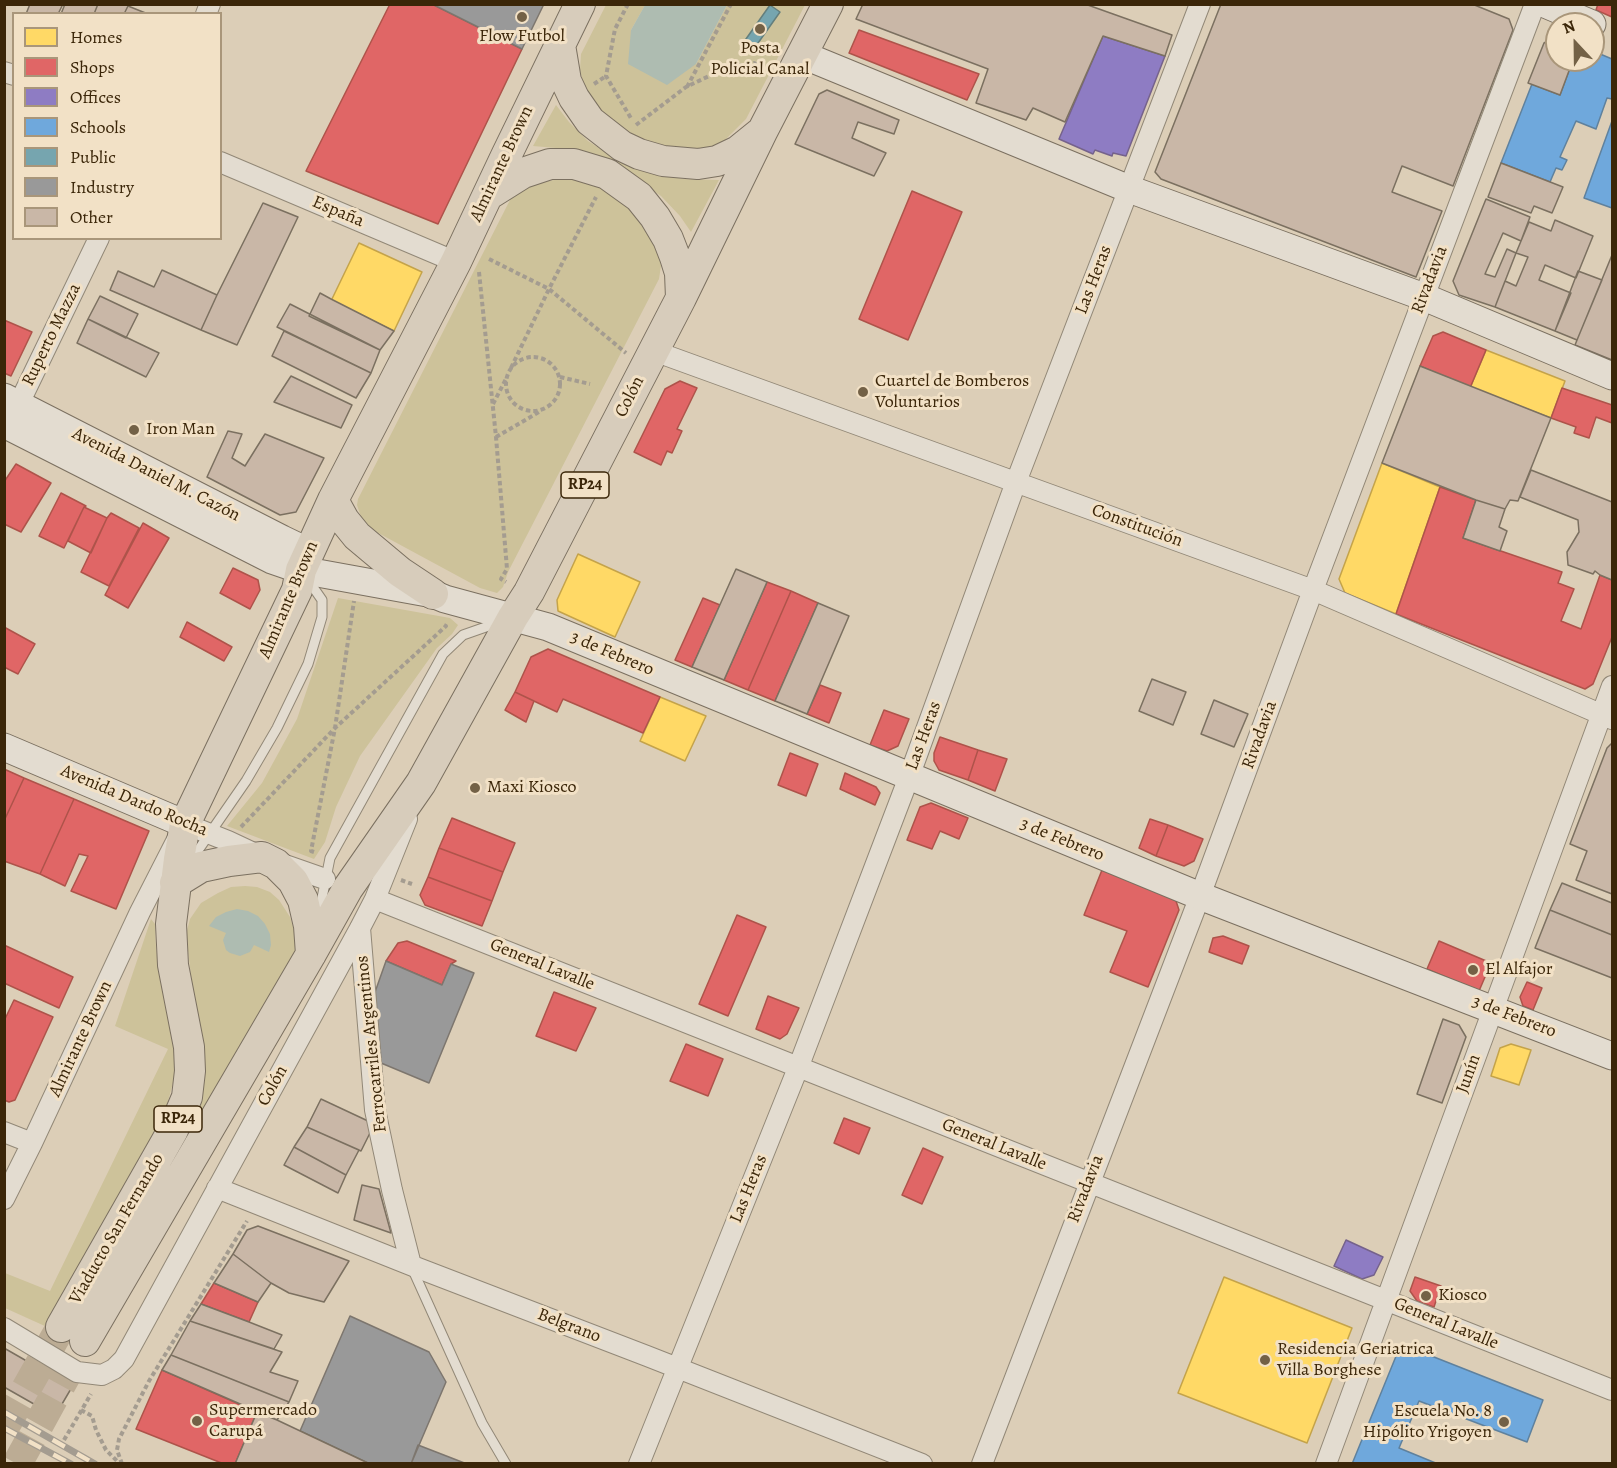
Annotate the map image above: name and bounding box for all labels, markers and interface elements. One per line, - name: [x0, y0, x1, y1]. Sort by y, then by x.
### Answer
- marker: Flow Futbol: [515, 10, 529, 24]
- legend: [12, 12, 222, 240]
- north arrow: [1545, 12, 1605, 72]
- text: N: [1559, 15, 1579, 40]
- marker: Posta Policial Canal: [753, 22, 767, 36]
- text: Homes: [70, 25, 122, 49]
- place label: Flow Futbol: [479, 26, 565, 48]
- place label: Posta Policial Canal: [711, 38, 809, 80]
- text: Shops: [70, 55, 115, 79]
- text: Offices: [70, 85, 121, 109]
- street label: Almirante Brown: [466, 103, 538, 225]
- text: Schools: [70, 115, 126, 139]
- text: Public: [70, 145, 116, 169]
- text: Industry: [70, 175, 134, 199]
- street label: España: [309, 191, 367, 233]
- text: Other: [70, 205, 113, 229]
- street label: Las Heras: [1071, 243, 1117, 317]
- street label: Rivadavia: [1407, 243, 1453, 317]
- street label: Ruperto Mazza: [18, 280, 86, 390]
- place label: Cuartel de Bomberos Voluntarios: [875, 371, 1029, 413]
- street label: Colón: [611, 373, 649, 421]
- marker: Cuartel de Bomberos Voluntarios: [856, 385, 870, 399]
- place label: Iron Man: [146, 419, 215, 441]
- street label: Avenida Daniel M. Cazón: [68, 423, 244, 527]
- marker: Iron Man: [127, 423, 141, 437]
- road number: RP24: [561, 472, 609, 498]
- street label: Constitución: [1089, 500, 1185, 552]
- street label: Almirante Brown: [255, 538, 323, 662]
- street label: 3 de Febrero: [567, 627, 657, 681]
- street label: Rivadavia: [1238, 698, 1282, 772]
- street label: Las Heras: [902, 699, 946, 773]
- street label: Avenida Dardo Rocha: [57, 760, 211, 842]
- place label: Maxi Kiosco: [487, 777, 577, 799]
- marker: Maxi Kiosco: [468, 781, 482, 795]
- street label: 3 de Febrero: [1017, 813, 1107, 867]
- street label: General Lavalle: [487, 934, 597, 996]
- street label: Ferrocarriles Argentinos: [352, 954, 392, 1134]
- place label: El Alfajor: [1485, 959, 1553, 981]
- marker: El Alfajor: [1466, 963, 1480, 977]
- street label: Almirante Brown: [45, 978, 117, 1100]
- street label: 3 de Febrero: [1469, 991, 1559, 1043]
- street label: Junín: [1452, 1052, 1486, 1096]
- street label: Colón: [253, 1062, 293, 1110]
- road number: RP24: [154, 1106, 202, 1132]
- street label: General Lavalle: [939, 1114, 1049, 1176]
- street label: Viaducto San Fernando: [65, 1150, 169, 1308]
- street label: Las Heras: [726, 1152, 772, 1226]
- street label: Rivadavia: [1063, 1152, 1109, 1226]
- place label: Kiosco: [1438, 1285, 1487, 1307]
- marker: Kiosco: [1419, 1289, 1433, 1303]
- street label: General Lavalle: [1391, 1293, 1501, 1355]
- street label: Belgrano: [534, 1304, 604, 1348]
- place label: Residencia Geriatrica Villa Borghese: [1277, 1339, 1434, 1382]
- marker: Residencia Geriatrica Villa Borghese: [1258, 1353, 1272, 1367]
- place label: Supermercado Carupá: [209, 1400, 317, 1442]
- place label: Escuela No. 8 Hipólito Yrigoyen: [1363, 1401, 1492, 1444]
- marker: Supermercado Carupá: [190, 1414, 204, 1428]
- marker: Escuela No. 8 Hipólito Yrigoyen: [1497, 1415, 1511, 1429]

